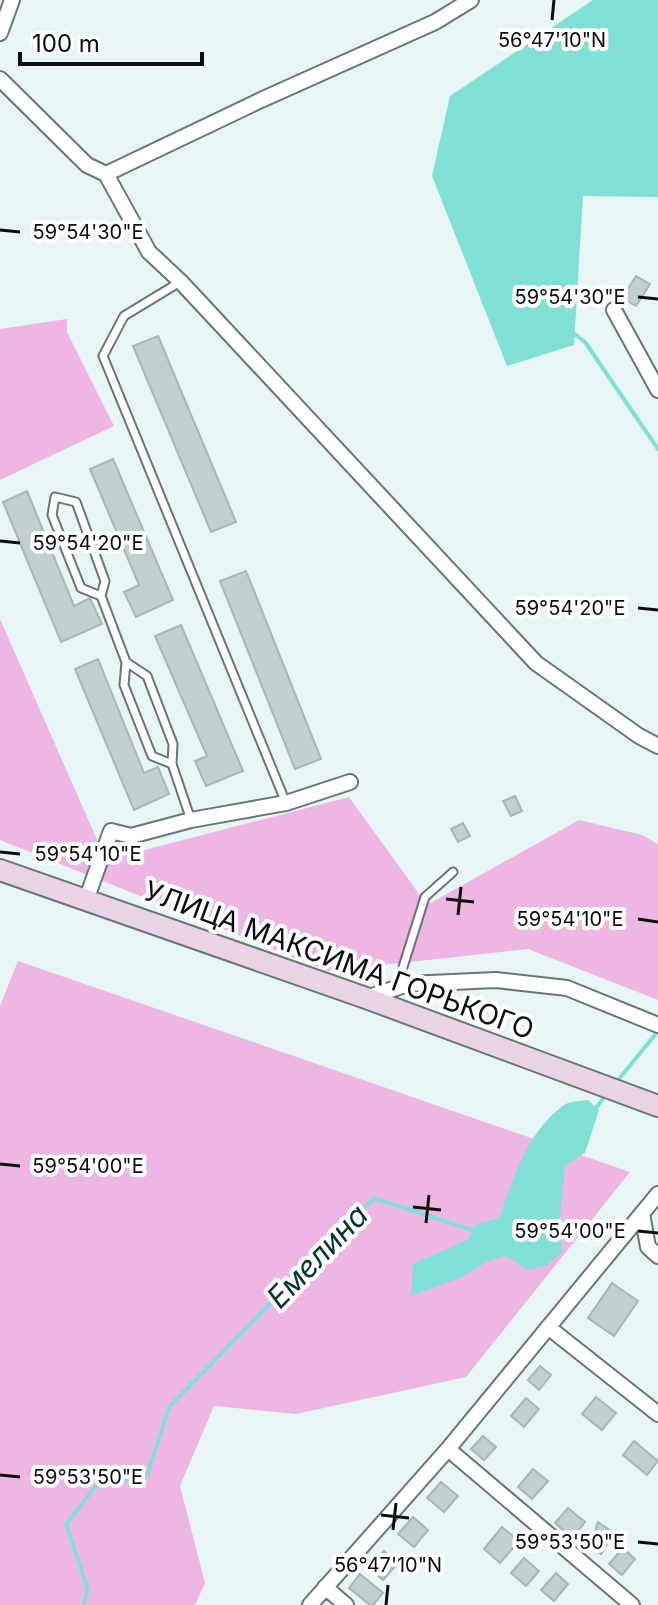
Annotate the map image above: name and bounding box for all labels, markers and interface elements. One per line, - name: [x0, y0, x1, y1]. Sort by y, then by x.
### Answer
- scale bar: [20, 16, 202, 66]
- text: 56°47'10"N: [498, 28, 606, 52]
- text: 100 m: [32, 29, 100, 58]
- text: 59°54'30"E: [32, 220, 144, 244]
- text: 59°54'30"E: [514, 285, 626, 309]
- text: 59°54'20"E: [33, 531, 143, 555]
- text: 59°54'20"E: [515, 596, 625, 620]
- text: 59°54'10"E: [35, 842, 141, 866]
- street label: УЛИЦА МАКСИМА ГОРЬКОГО: [139, 873, 539, 1047]
- text: 59°54'10"E: [517, 907, 623, 931]
- text: 59°54'00"E: [32, 1154, 144, 1178]
- water label: Емелина: [259, 1197, 375, 1315]
- text: 59°54'00"E: [514, 1219, 626, 1243]
- text: 59°53'50"E: [33, 1465, 143, 1489]
- text: 59°53'50"E: [515, 1530, 625, 1554]
- text: 56°47'10"N: [334, 1553, 442, 1577]

